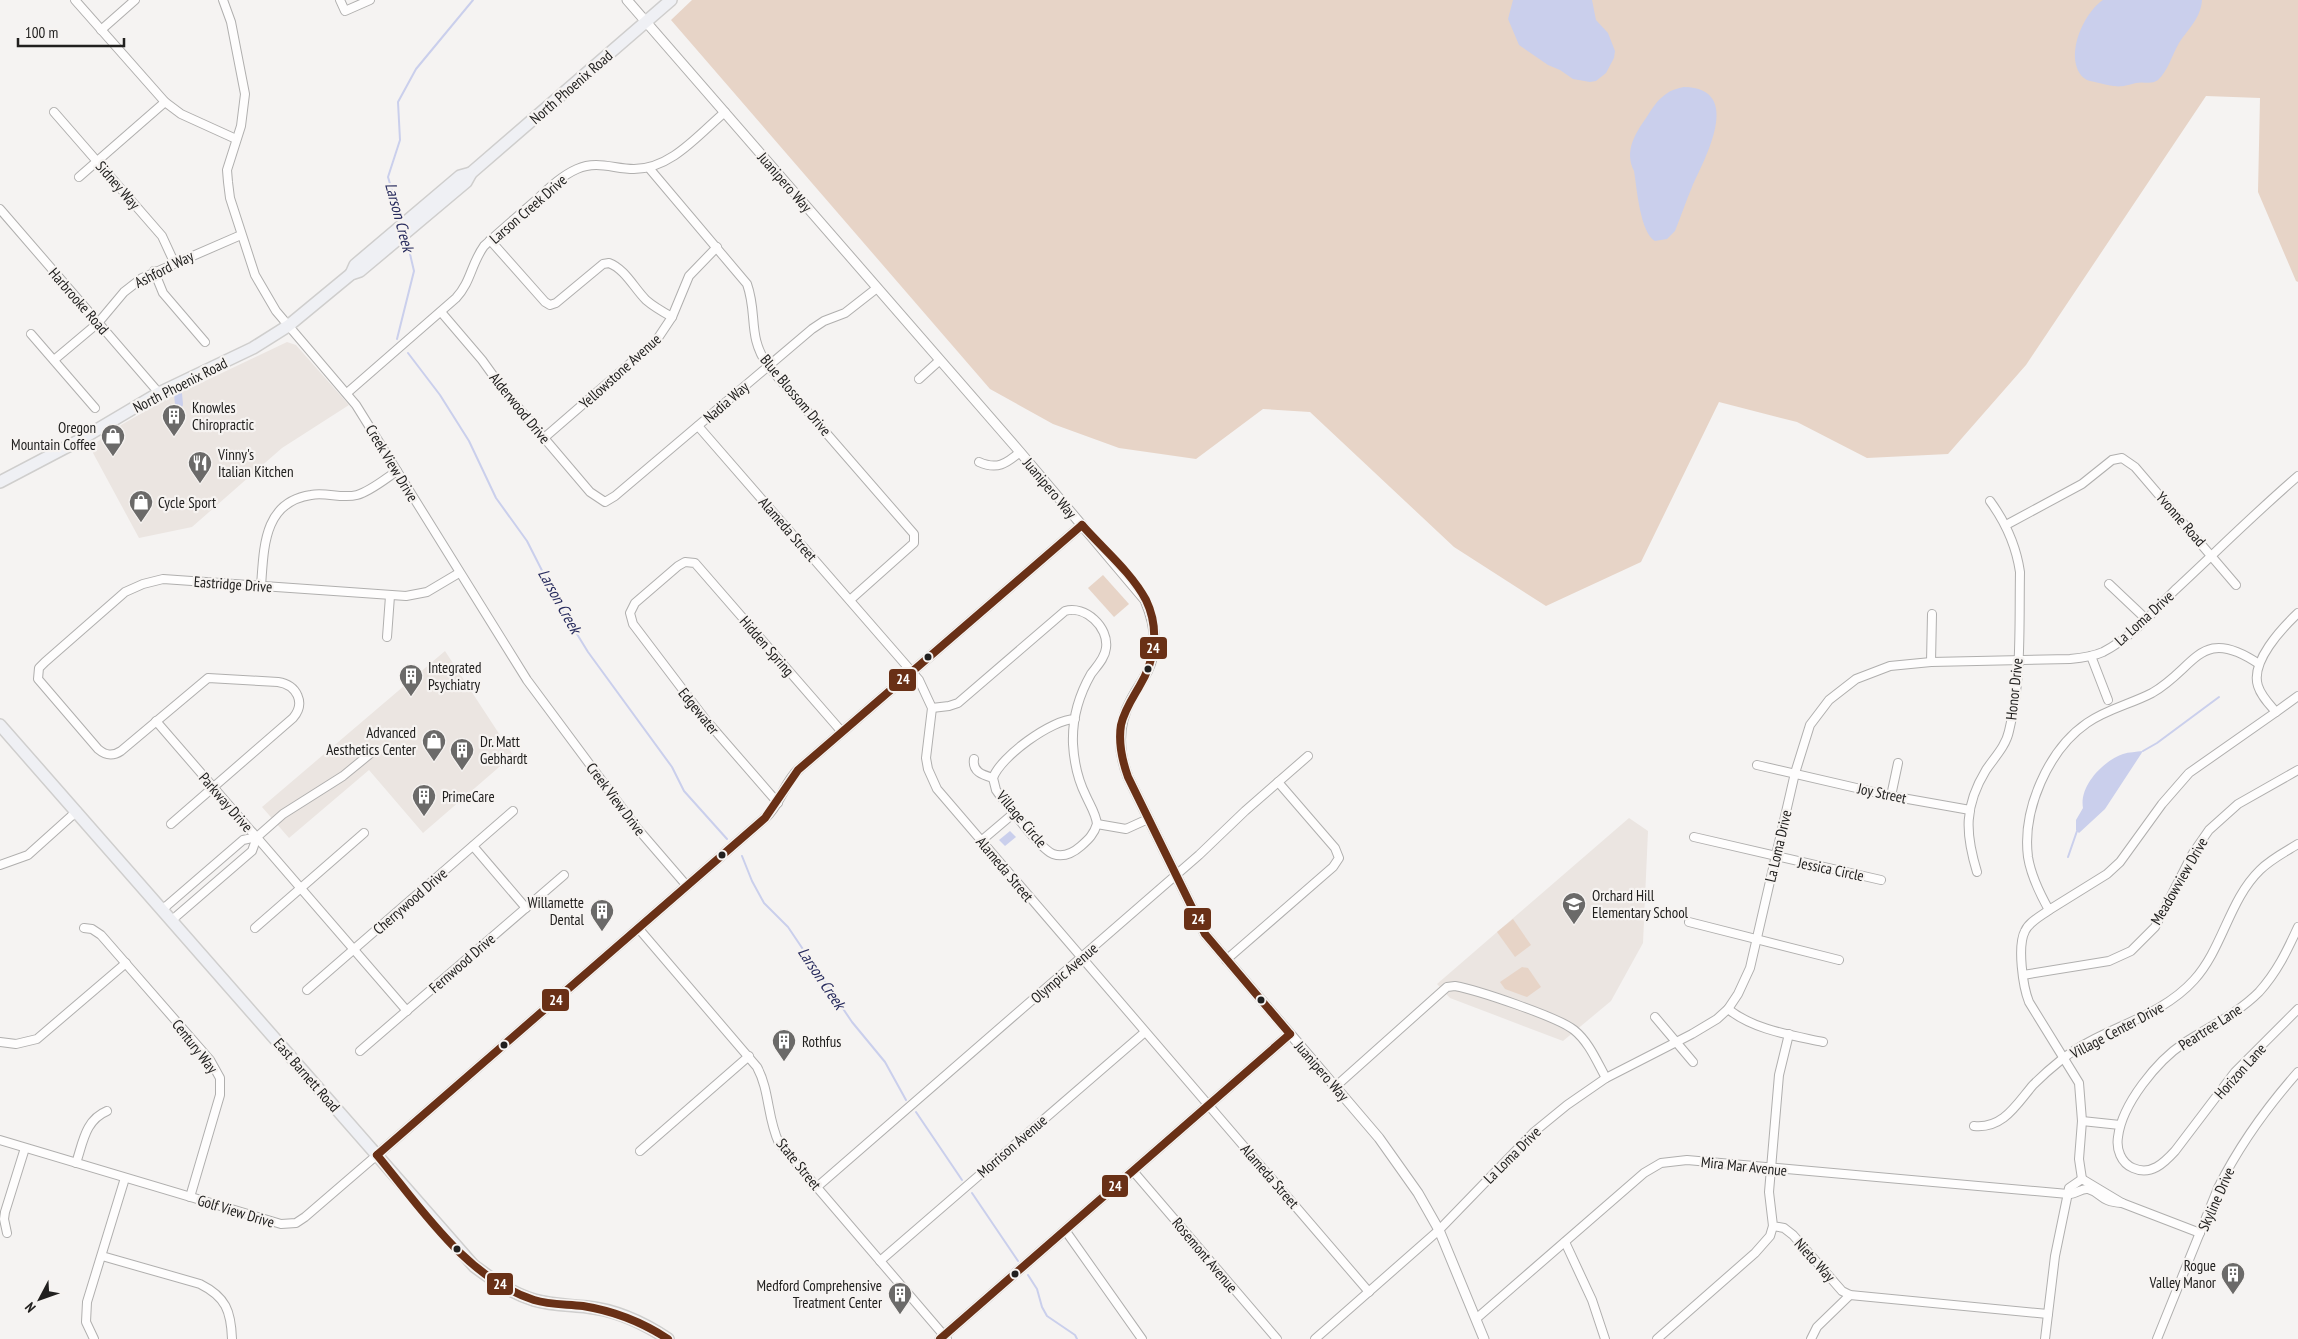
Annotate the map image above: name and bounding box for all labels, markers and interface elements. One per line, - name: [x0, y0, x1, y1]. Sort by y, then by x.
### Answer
- scale bar: [18, 15, 124, 47]
- text: 100 m: [25, 23, 58, 42]
- street label: North Phoenix Road: [526, 46, 616, 128]
- street label: Juanipero Way: [753, 147, 816, 216]
- street label: Sidney Way: [92, 157, 144, 213]
- street label: Larson Creek Drive: [485, 170, 571, 248]
- water label: Larson Creek: [381, 180, 419, 255]
- street label: Ashford Way: [131, 246, 197, 292]
- street label: Harbrooke Road: [45, 264, 113, 338]
- street label: Yellowstone Avenue: [575, 329, 665, 413]
- street label: Blue Blossom Drive: [756, 350, 836, 440]
- street label: North Phoenix Road: [130, 353, 230, 417]
- street label: Alderwood Drive: [486, 369, 554, 447]
- street label: Nadia Way: [699, 377, 753, 427]
- place label: Knowles Chiropractic: [192, 398, 255, 434]
- building icon: Knowles Chiropractic: [161, 403, 187, 437]
- place label: Oregon Mountain Coffee: [11, 418, 96, 454]
- street label: Creek View Drive: [362, 421, 422, 505]
- shop icon: Oregon Mountain Coffee: [100, 423, 126, 457]
- place label: Vinny's Italian Kitchen: [217, 445, 294, 481]
- restaurant icon: Vinny's Italian Kitchen: [187, 450, 213, 484]
- street label: Juanipero Way: [1018, 453, 1081, 523]
- street label: Yvonne Road: [2152, 488, 2210, 550]
- shop icon: Cycle Sport: [128, 489, 154, 523]
- place label: Cycle Sport: [158, 493, 216, 512]
- street label: Alameda Street: [755, 493, 821, 565]
- water label: Larson Creek: [534, 565, 587, 638]
- street label: Eastridge Drive: [193, 572, 273, 596]
- street label: La Loma Drive: [2110, 586, 2178, 650]
- street label: Hidden Spring: [736, 612, 798, 680]
- line badge: 24: [1139, 636, 1168, 660]
- text: 24: [1146, 639, 1160, 657]
- unlabelled marker: [923, 652, 933, 662]
- street label: Honor Drive: [2001, 657, 2027, 721]
- place label: Integrated Psychiatry: [428, 658, 481, 694]
- building icon: Integrated Psychiatry: [398, 663, 424, 697]
- unlabelled marker: [1143, 664, 1153, 674]
- line badge: 24: [888, 668, 917, 692]
- text: 24: [896, 670, 910, 688]
- street label: Edgewater: [674, 684, 724, 739]
- place label: Advanced Aesthetics Center: [326, 723, 417, 759]
- shop icon: Advanced Aesthetics Center: [421, 728, 447, 762]
- place label: Dr. Matt Gebhardt: [480, 732, 527, 768]
- building icon: Dr. Matt Gebhardt: [449, 737, 475, 771]
- street label: Creek View Drive: [582, 759, 650, 839]
- street label: Parkway Drive: [195, 768, 257, 836]
- street label: Joy Street: [1855, 778, 1908, 807]
- building icon: PrimeCare: [411, 783, 437, 817]
- street label: Village Circle: [992, 786, 1051, 851]
- place label: PrimeCare: [442, 787, 495, 806]
- street label: La Loma Drive: [1760, 808, 1796, 884]
- street label: Alameda Street: [972, 833, 1038, 905]
- street label: Meadowview Drive: [2146, 834, 2212, 928]
- unlabelled marker: [717, 850, 727, 860]
- street label: Jessica Circle: [1795, 853, 1866, 885]
- street label: Cherrywood Drive: [369, 864, 451, 938]
- place label: Orchard Hill Elementary School: [1592, 886, 1689, 922]
- school or university icon: Orchard Hill Elementary School: [1561, 891, 1587, 925]
- place label: Willamette Dental: [527, 893, 584, 929]
- building icon: Willamette Dental: [589, 898, 615, 932]
- line badge: 24: [1183, 907, 1212, 931]
- text: 24: [1191, 910, 1205, 928]
- street label: Fernwood Drive: [425, 929, 499, 997]
- street label: Olympic Avenue: [1027, 939, 1101, 1007]
- water label: Larson Creek: [794, 943, 851, 1014]
- line badge: 24: [541, 988, 570, 1012]
- text: 24: [549, 991, 563, 1009]
- unlabelled marker: [1256, 995, 1266, 1005]
- street label: Village Center Drive: [2066, 997, 2167, 1063]
- street label: Peartree Lane: [2175, 1000, 2245, 1054]
- street label: Century Way: [168, 1015, 222, 1077]
- building icon: Rothfus: [771, 1028, 797, 1062]
- place label: Rothfus: [802, 1032, 841, 1051]
- street label: East Barnett Road: [270, 1034, 344, 1116]
- street label: Juanipero Way: [1290, 1036, 1353, 1105]
- street label: Horizon Lane: [2210, 1039, 2270, 1103]
- unlabelled marker: [499, 1040, 509, 1050]
- street label: Morrison Avenue: [973, 1111, 1051, 1181]
- street label: La Loma Drive: [1479, 1122, 1545, 1188]
- street label: State Street: [772, 1134, 826, 1194]
- street label: Alameda Street: [1237, 1140, 1303, 1212]
- street label: Mira Mar Avenue: [1700, 1152, 1788, 1180]
- street label: Skyline Drive: [2194, 1164, 2238, 1234]
- line badge: 24: [1101, 1174, 1129, 1198]
- text: 24: [1108, 1177, 1122, 1195]
- street label: Golf View Drive: [195, 1190, 277, 1232]
- street label: Rosemont Avenue: [1168, 1214, 1242, 1296]
- street label: Nieto Way: [1790, 1234, 1840, 1286]
- unlabelled marker: [452, 1244, 462, 1254]
- place label: Rogue Valley Manor: [2149, 1256, 2217, 1292]
- building icon: Rogue Valley Manor: [2220, 1261, 2246, 1295]
- unlabelled marker: [1010, 1269, 1020, 1279]
- line badge: 24: [486, 1272, 514, 1296]
- north arrow: [15, 1274, 65, 1324]
- text: 24: [493, 1275, 507, 1293]
- place label: Medford Comprehensive Treatment Center: [757, 1276, 883, 1312]
- building icon: Medford Comprehensive Treatment Center: [887, 1281, 913, 1315]
- text: N: [21, 1299, 39, 1316]

